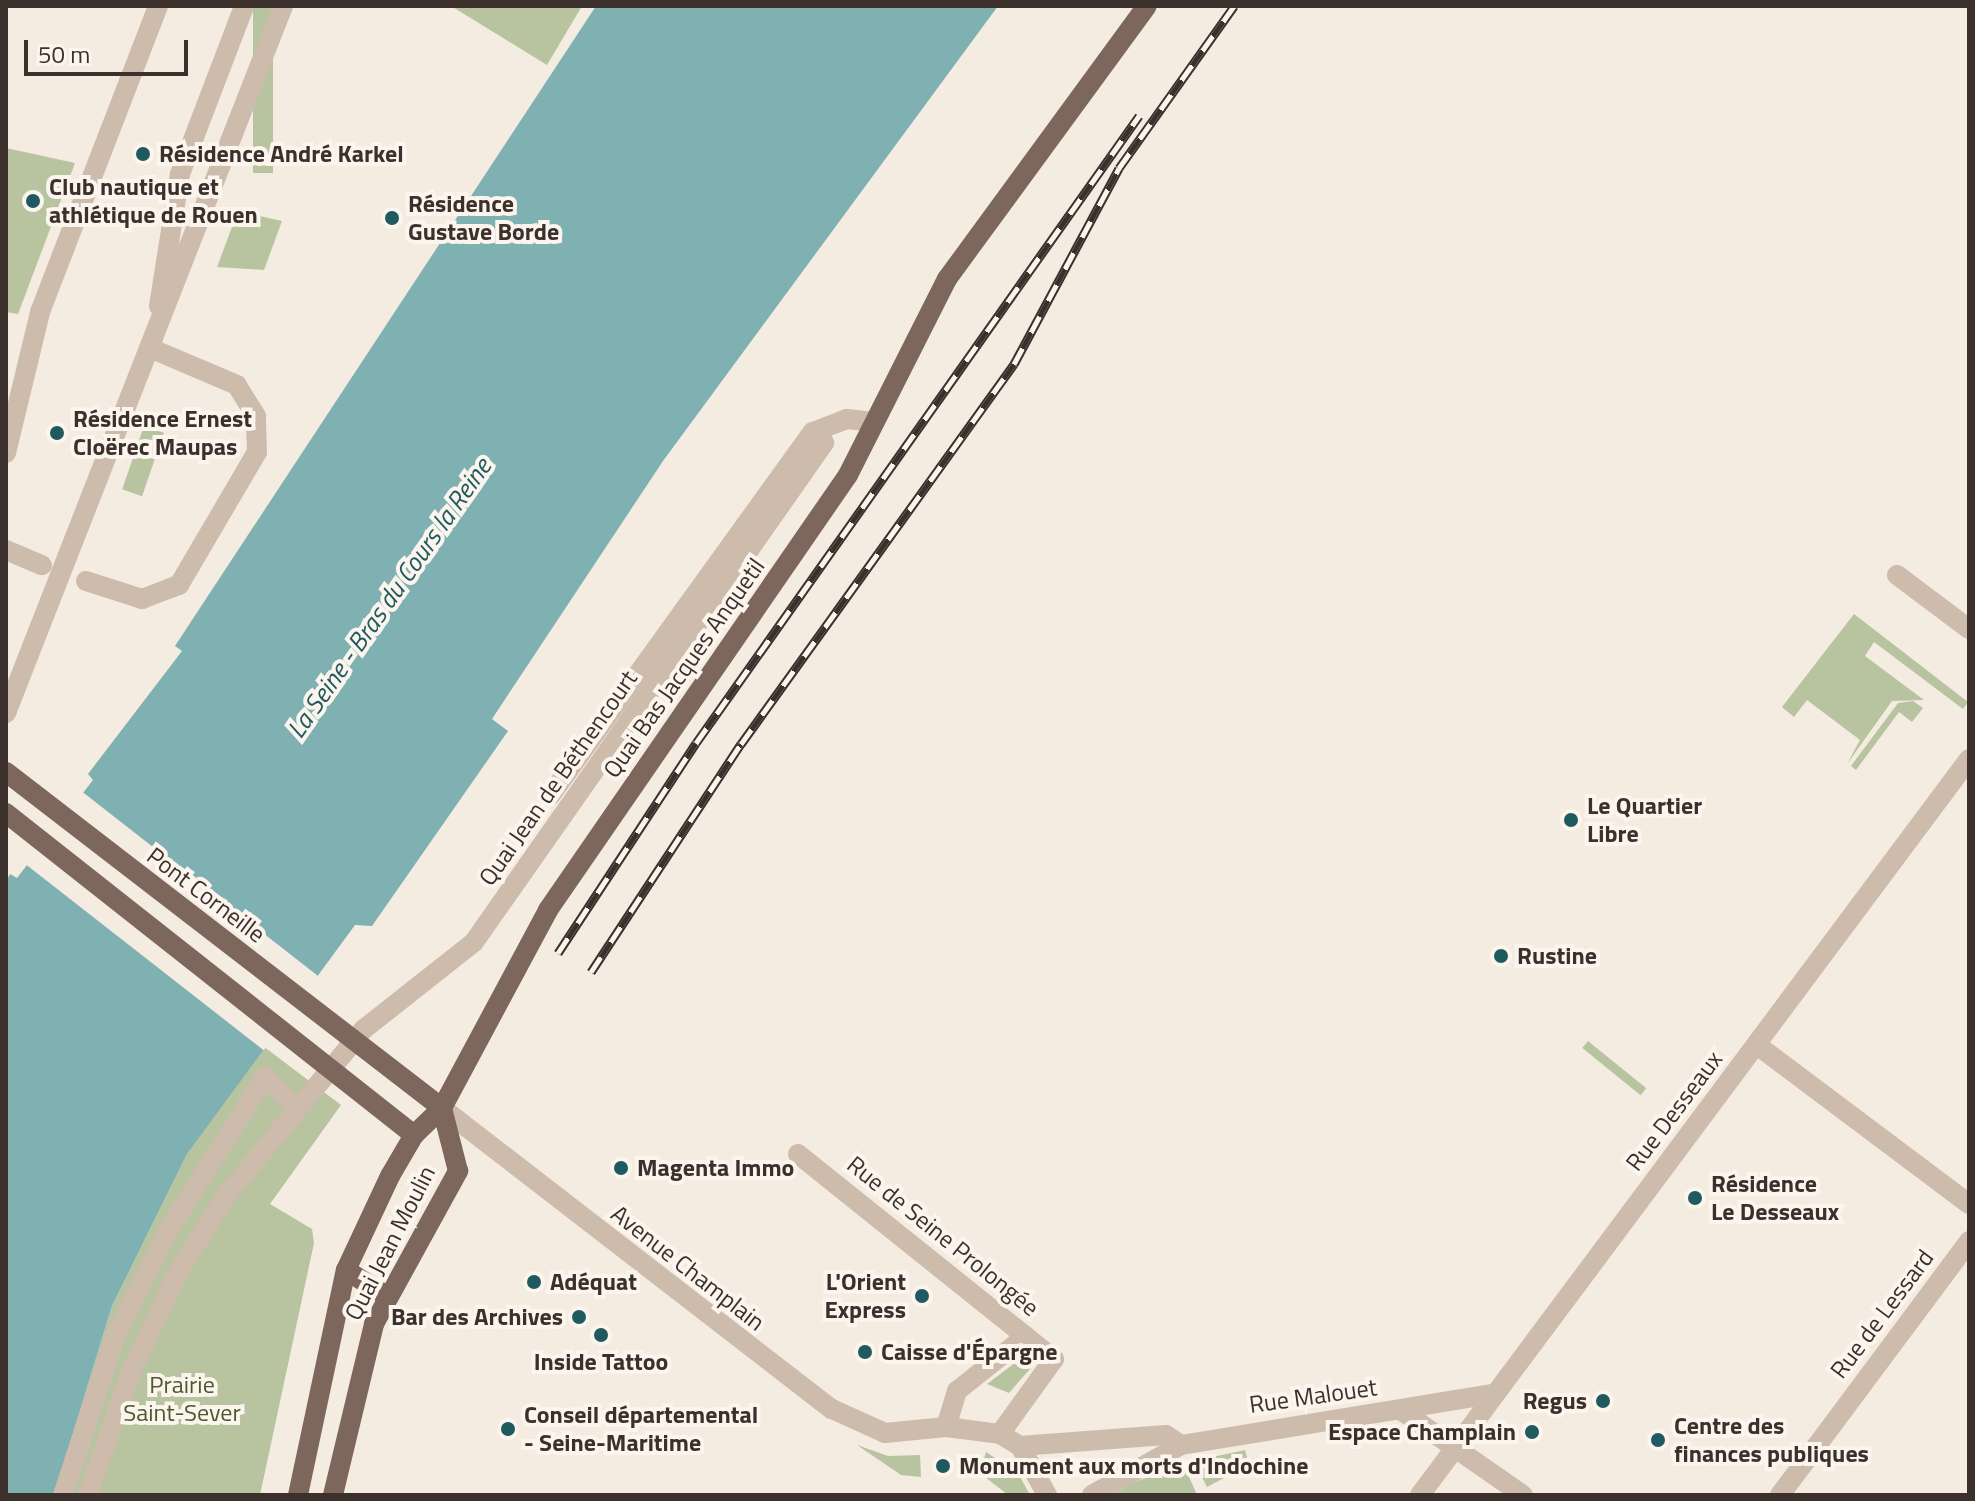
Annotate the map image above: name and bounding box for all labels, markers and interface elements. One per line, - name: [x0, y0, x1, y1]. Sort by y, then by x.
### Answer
- scale bar: [28, 24, 192, 74]
- text: 50 m: [38, 36, 90, 72]
- place label: Résidence André Karkel: [159, 140, 404, 168]
- marker: Résidence André Karkel: [134, 145, 152, 163]
- place label: Club nautique et athlétique de Rouen: [49, 173, 258, 229]
- place label: Résidence Gustave Borde: [408, 190, 559, 246]
- marker: Club nautique et athlétique de Rouen: [24, 192, 42, 210]
- marker: Résidence Gustave Borde: [383, 209, 401, 227]
- place label: Résidence Ernest Cloërec Maupas: [73, 405, 252, 461]
- marker: Résidence Ernest Cloërec Maupas: [48, 424, 66, 442]
- water label: La Seine - Bras du Cours la Reine: [280, 452, 498, 744]
- street label: Quai Bas Jacques Anquetil: [597, 553, 771, 783]
- street label: Quai Jean de Béthencourt: [473, 665, 643, 891]
- place label: Le Quartier Libre: [1587, 792, 1702, 848]
- marker: Le Quartier Libre: [1562, 811, 1580, 829]
- street label: Pont Corneille: [141, 841, 271, 949]
- place label: Rustine: [1517, 942, 1597, 970]
- marker: Rustine: [1492, 947, 1510, 965]
- street label: Rue Desseaux: [1620, 1045, 1728, 1177]
- street label: Rue de Seine Prolongée: [841, 1150, 1045, 1322]
- place label: Magenta Immo: [637, 1154, 794, 1182]
- marker: Magenta Immo: [612, 1159, 630, 1177]
- street label: Quai Jean Moulin: [339, 1161, 441, 1325]
- place label: Résidence Le Desseaux: [1711, 1170, 1839, 1226]
- marker: Résidence Le Desseaux: [1686, 1189, 1704, 1207]
- street label: Avenue Champlain: [606, 1199, 770, 1337]
- street label: Rue de Lessard: [1824, 1244, 1940, 1384]
- place label: Adéquat: [550, 1268, 637, 1296]
- place label: L'Orient Express: [824, 1268, 906, 1324]
- marker: Adéquat: [525, 1273, 543, 1291]
- marker: L'Orient Express: [913, 1287, 931, 1305]
- place label: Bar des Archives: [391, 1303, 563, 1331]
- marker: Bar des Archives: [570, 1308, 588, 1326]
- marker: Inside Tattoo: [592, 1326, 610, 1344]
- place label: Caisse d'Épargne: [881, 1338, 1057, 1366]
- marker: Caisse d'Épargne: [856, 1343, 874, 1361]
- place label: Inside Tattoo: [534, 1348, 668, 1376]
- park label: Prairie Saint-Sever: [123, 1371, 241, 1427]
- street label: Rue Malouet: [1247, 1373, 1379, 1419]
- place label: Regus: [1523, 1387, 1587, 1415]
- marker: Regus: [1594, 1392, 1612, 1410]
- place label: Conseil départemental - Seine-Maritime: [524, 1401, 758, 1457]
- place label: Centre des finances publiques: [1674, 1412, 1869, 1468]
- place label: Espace Champlain: [1328, 1418, 1516, 1446]
- marker: Conseil départemental - Seine-Maritime: [499, 1420, 517, 1438]
- marker: Espace Champlain: [1523, 1423, 1541, 1441]
- marker: Centre des finances publiques: [1649, 1431, 1667, 1449]
- place label: Monument aux morts d'Indochine: [959, 1452, 1308, 1480]
- marker: Monument aux morts d'Indochine: [934, 1457, 952, 1475]

